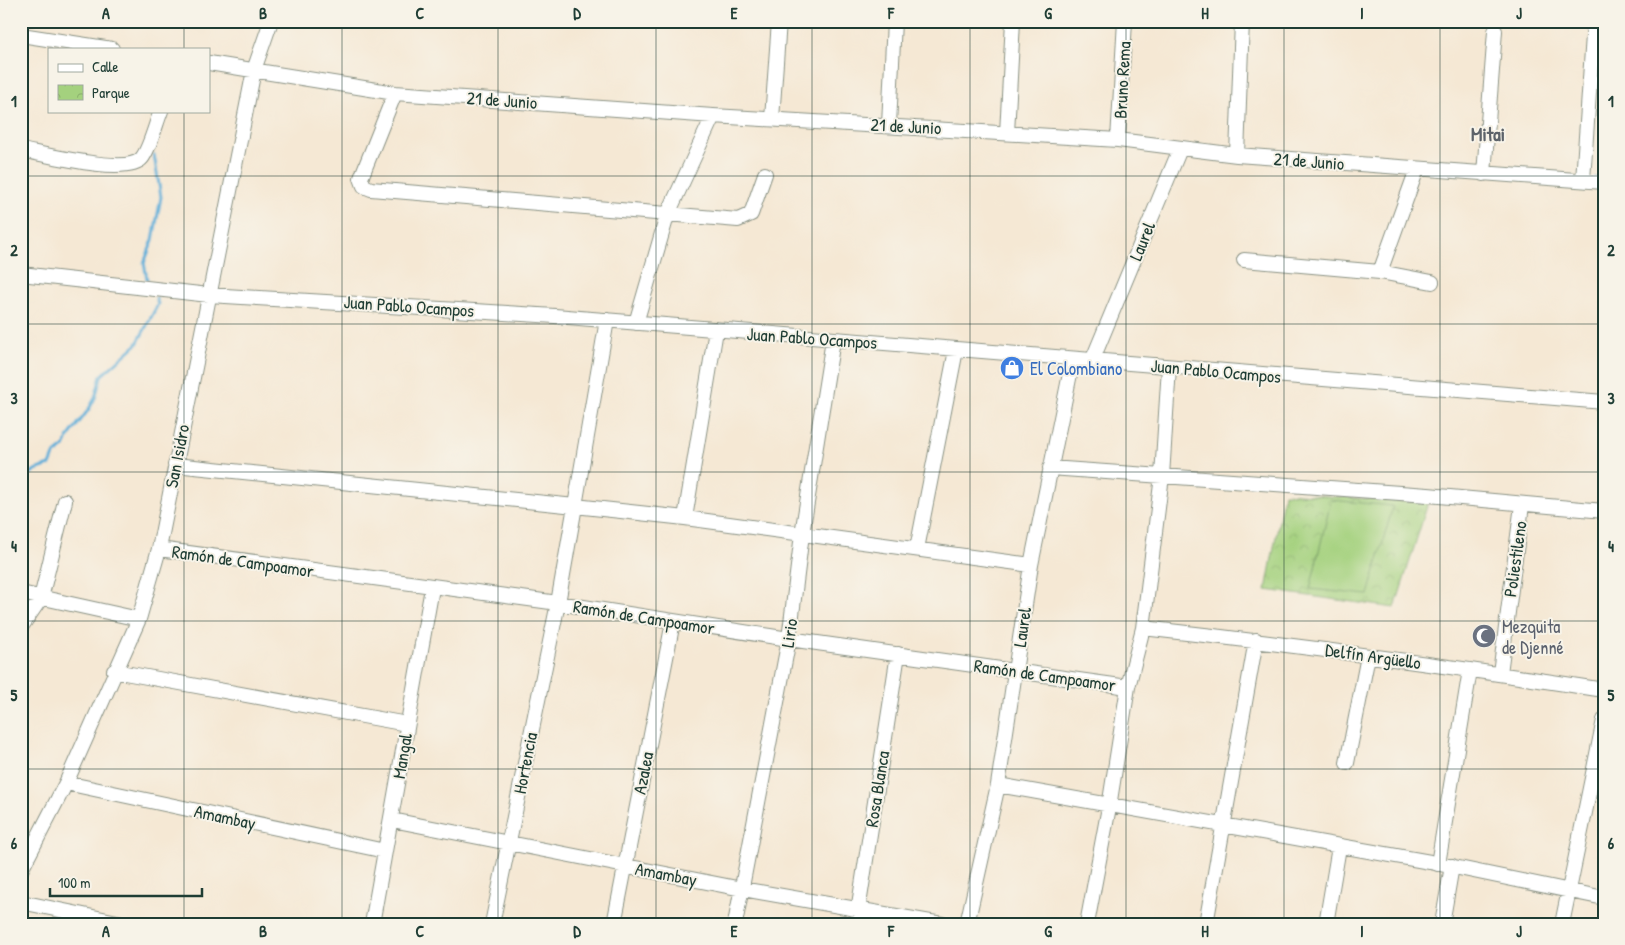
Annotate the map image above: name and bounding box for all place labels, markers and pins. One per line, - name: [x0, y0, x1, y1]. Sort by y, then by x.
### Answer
- shop icon: El Colombiano: [999, 355, 1025, 381]
- place label: El Colombiano: [1030, 356, 1122, 381]
- place label: Mezquita de Djenné: [1502, 614, 1564, 660]
- mosque icon: Mezquita de Djenné: [1471, 623, 1497, 649]

